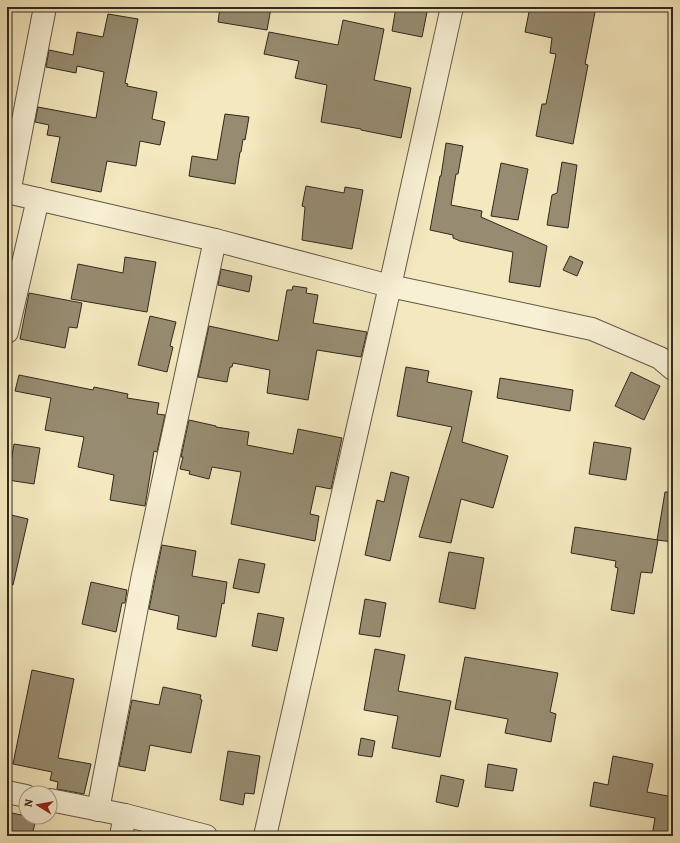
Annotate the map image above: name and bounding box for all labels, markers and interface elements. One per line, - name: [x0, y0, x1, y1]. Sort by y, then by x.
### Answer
- north arrow: [18, 785, 58, 825]
- text: N: [21, 798, 37, 809]

